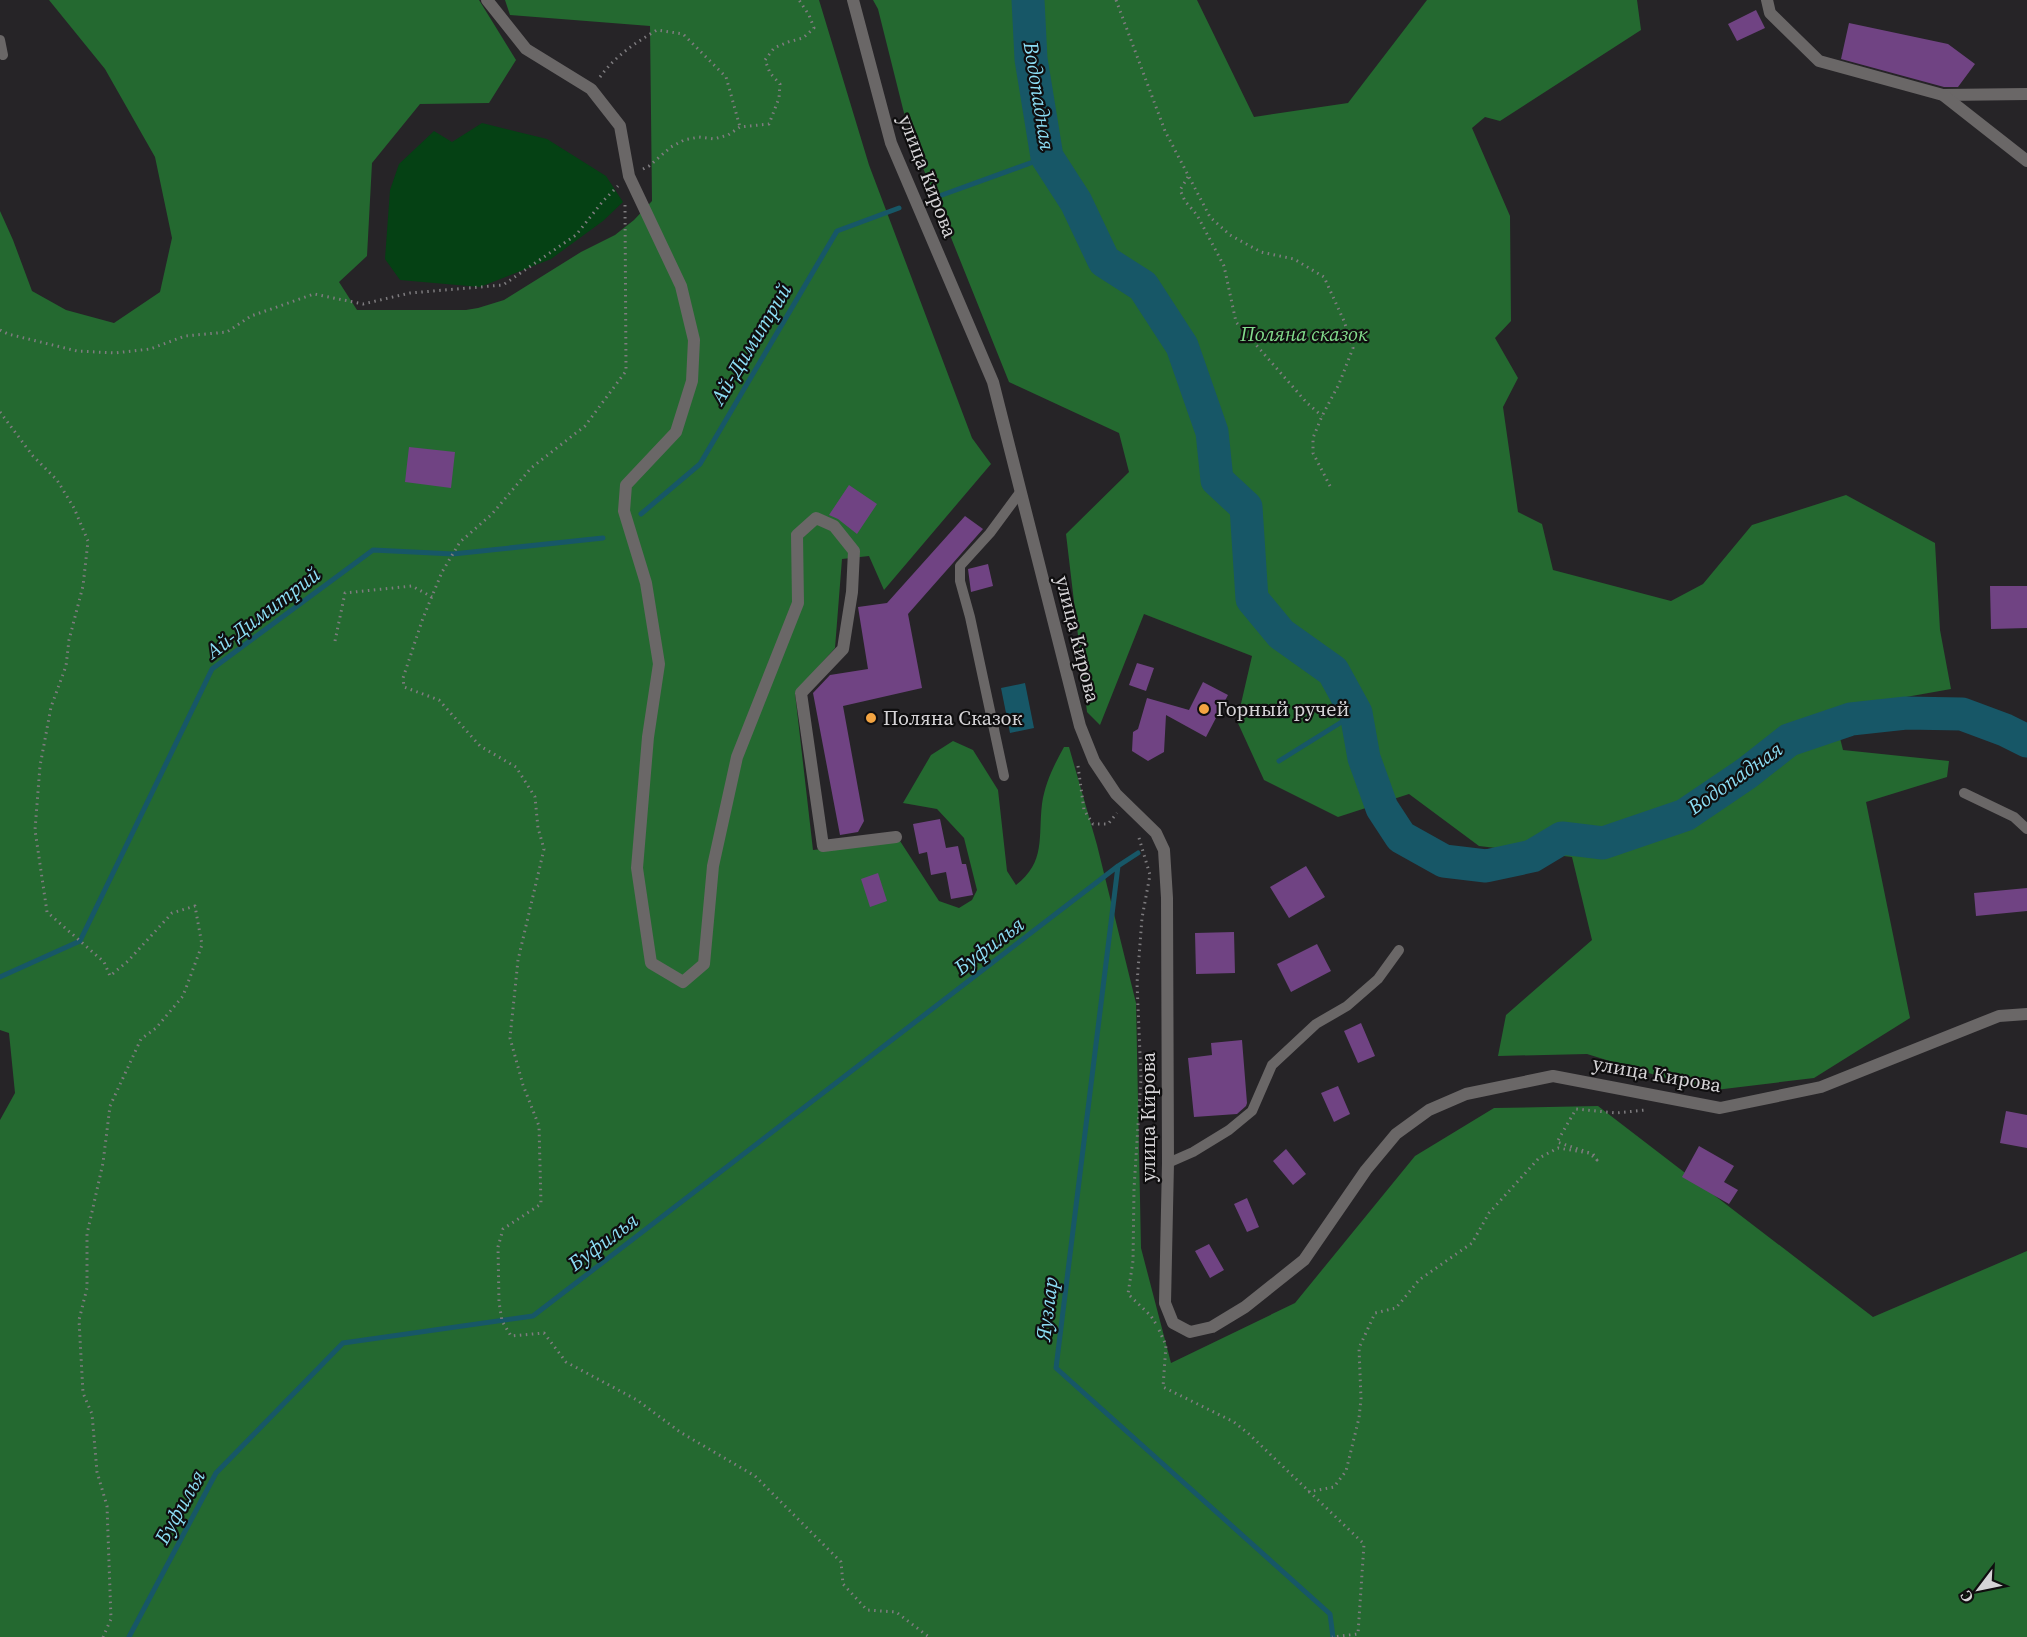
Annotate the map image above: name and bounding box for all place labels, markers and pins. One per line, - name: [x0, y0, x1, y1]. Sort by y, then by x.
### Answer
- place label: Горный ручей: [1216, 695, 1349, 723]
- marker: Горный ручей: [1197, 702, 1211, 716]
- place label: Поляна Сказок: [883, 704, 1023, 732]
- marker: Поляна Сказок: [864, 711, 878, 725]

